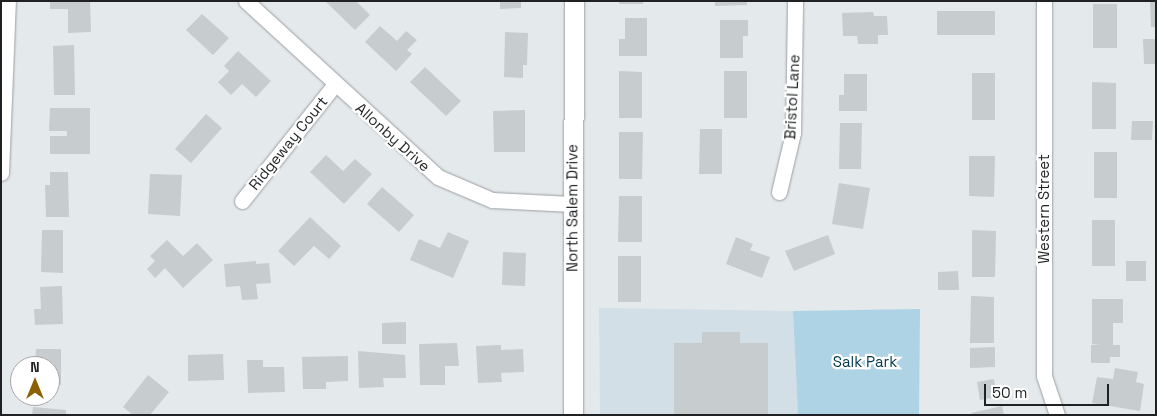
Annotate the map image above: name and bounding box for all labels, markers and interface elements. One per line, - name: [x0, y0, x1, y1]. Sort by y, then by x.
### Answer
- street label: Bristol Lane: [781, 54, 803, 140]
- street label: Ridgeway Court: [245, 93, 331, 193]
- street label: Allonby Drive: [352, 99, 434, 175]
- street label: North Salem Drive: [563, 144, 581, 272]
- street label: Western Street: [1035, 154, 1053, 264]
- park label: Salk Park: [833, 353, 897, 371]
- north arrow: [10, 356, 60, 406]
- text: N: [30, 358, 40, 376]
- scale bar: [987, 374, 1112, 406]
- text: 50 m: [992, 383, 1027, 402]

